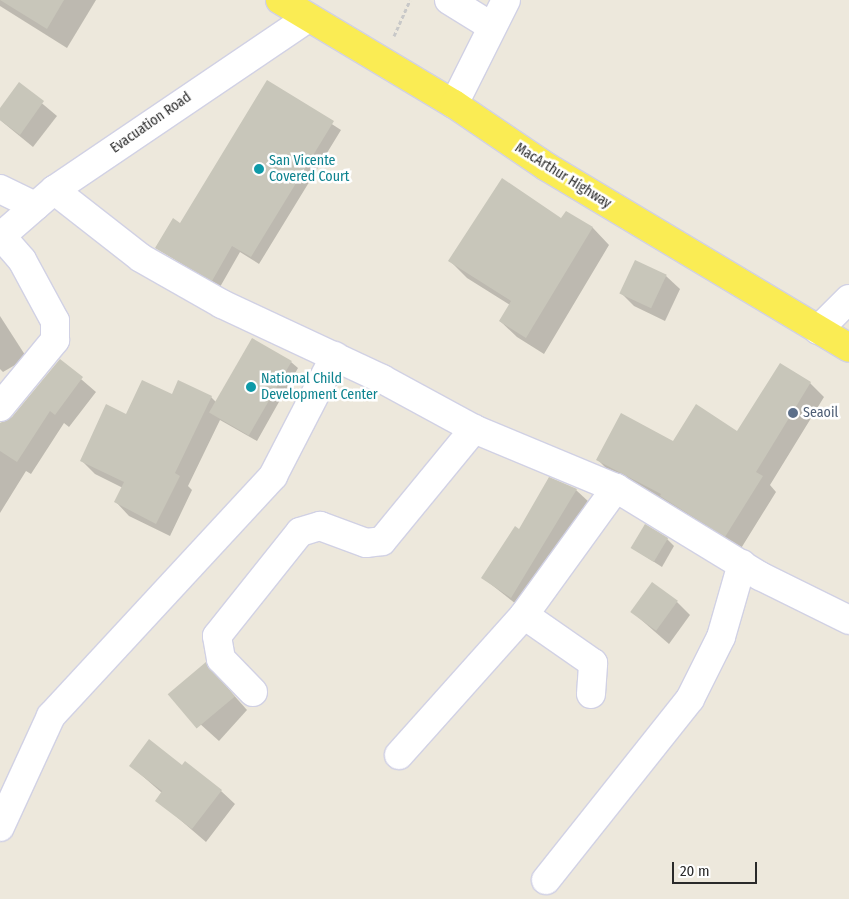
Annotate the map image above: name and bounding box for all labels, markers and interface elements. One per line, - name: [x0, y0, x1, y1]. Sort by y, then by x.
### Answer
- street label: Evacuation Road: [108, 89, 194, 157]
- street label: MacArthur Highway: [512, 140, 614, 212]
- place label: San Vicente Covered Court: [269, 153, 349, 186]
- marker: San Vicente Covered Court: [253, 163, 265, 175]
- place label: National Child Development Center: [261, 371, 378, 404]
- marker: National Child Development Center: [245, 381, 257, 393]
- place label: Seaoil: [803, 405, 838, 421]
- marker: Seaoil: [787, 407, 799, 419]
- scale bar: [674, 852, 759, 884]
- text: 20 m: [680, 862, 710, 880]

